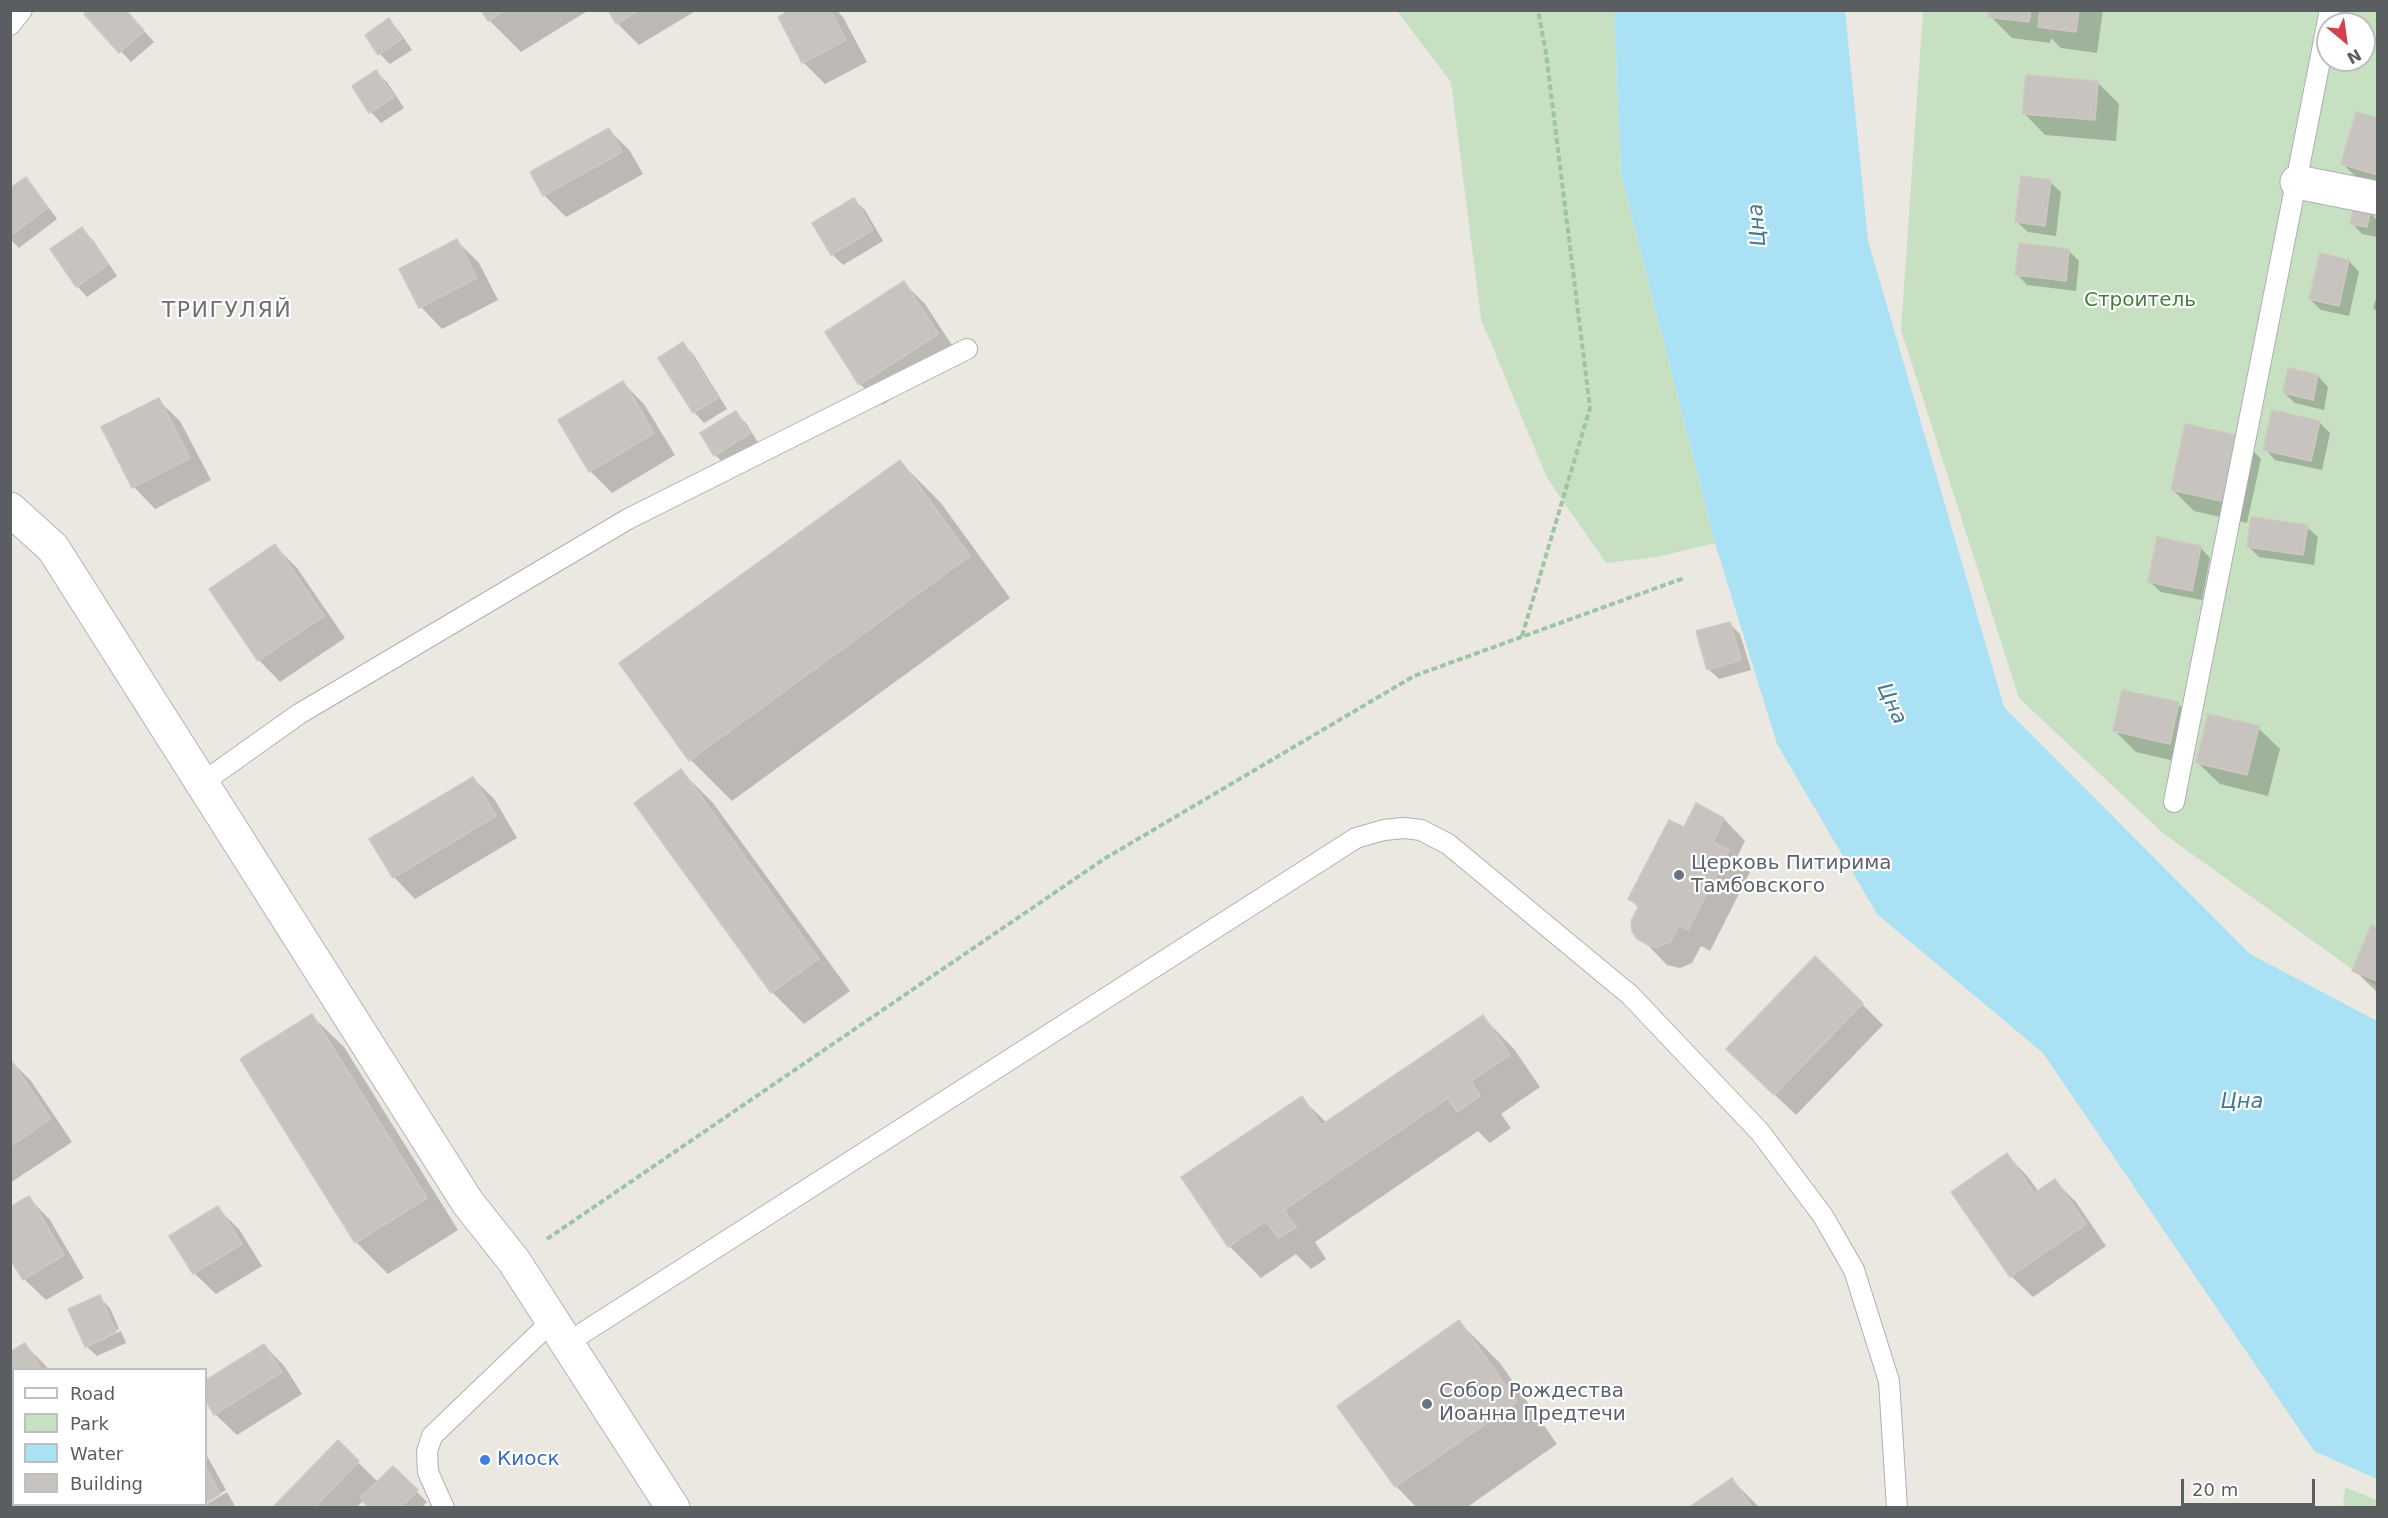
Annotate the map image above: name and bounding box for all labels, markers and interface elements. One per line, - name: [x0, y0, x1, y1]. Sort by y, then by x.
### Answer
- north arrow: [2316, 12, 2376, 72]
- text: N: [2344, 45, 2364, 68]
- water label: Цна: [1744, 203, 1772, 247]
- park label: Строитель: [2084, 289, 2196, 313]
- district label: ТРИГУЛЯЙ: [162, 298, 292, 324]
- water label: Цна: [1871, 679, 1911, 729]
- place label: Церковь Питирима Тамбовского: [1691, 852, 1891, 899]
- marker: Церковь Питирима Тамбовского: [1672, 868, 1686, 882]
- water label: Цна: [2221, 1090, 2263, 1116]
- legend: [12, 1368, 207, 1506]
- place label: Собор Рождества Иоанна Предтечи: [1439, 1380, 1626, 1427]
- text: Road: [70, 1383, 115, 1404]
- marker: Собор Рождества Иоанна Предтечи: [1420, 1397, 1434, 1411]
- text: Park: [70, 1413, 109, 1434]
- text: Water: [70, 1443, 123, 1464]
- place label: Киоск: [497, 1448, 560, 1472]
- marker: Киоск: [478, 1453, 492, 1467]
- scale bar: [2184, 1467, 2318, 1505]
- text: Building: [70, 1473, 143, 1494]
- text: 20 m: [2192, 1479, 2238, 1500]

